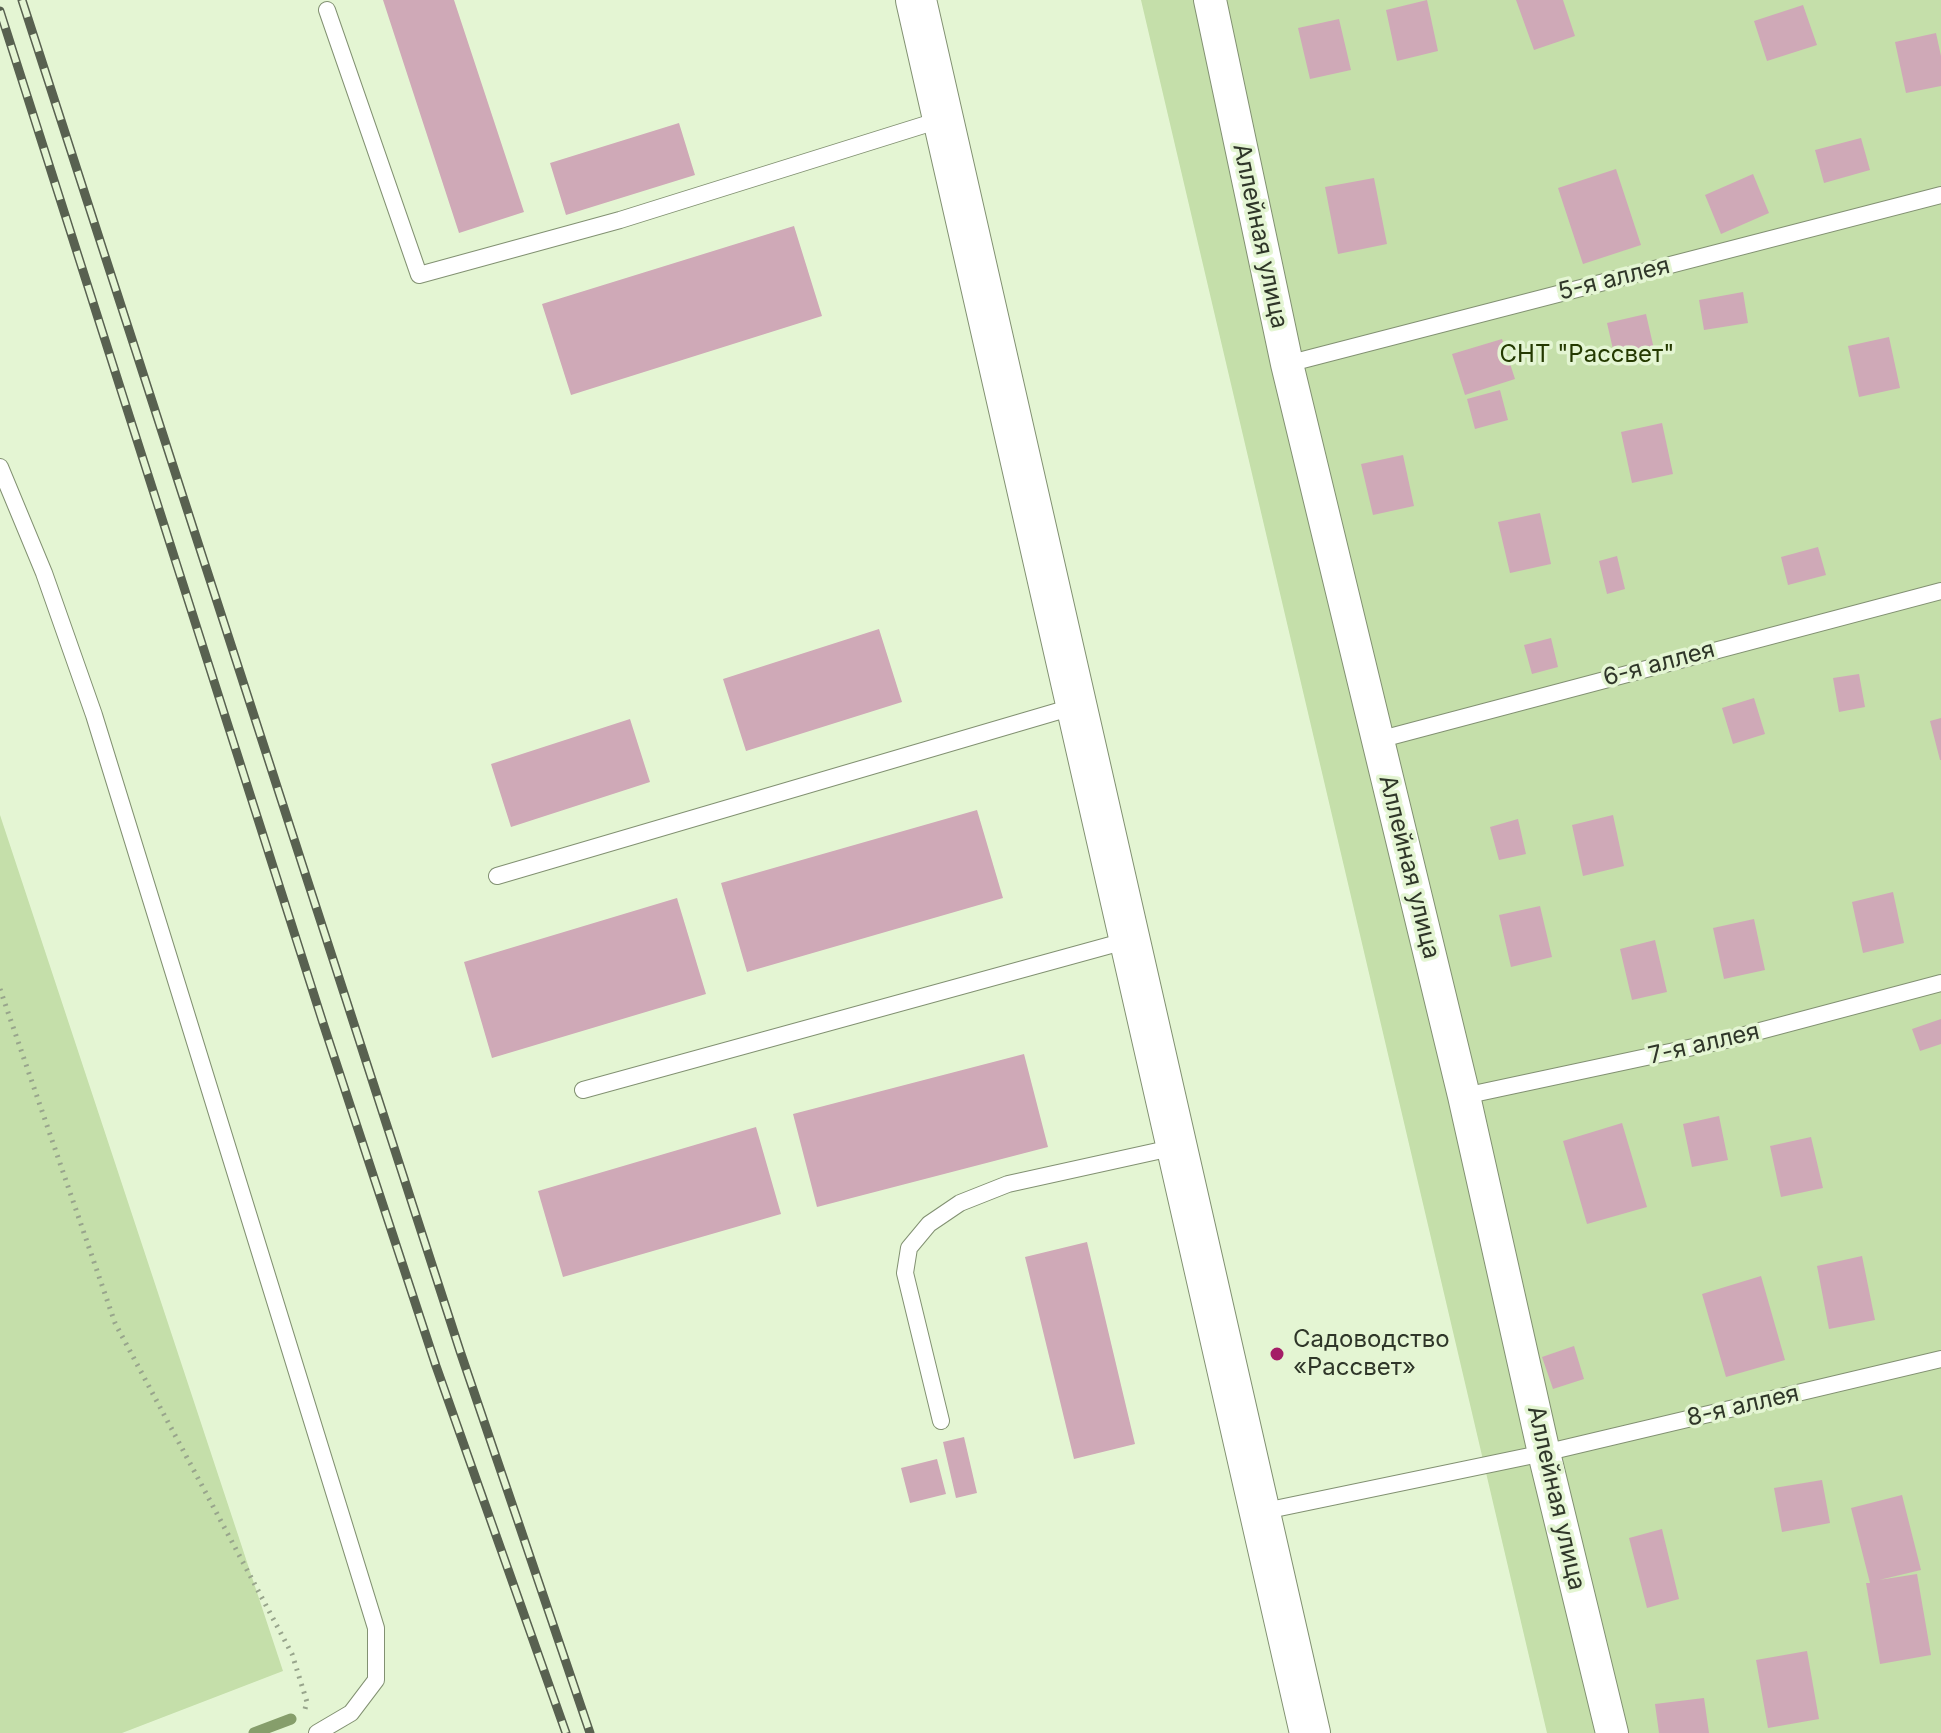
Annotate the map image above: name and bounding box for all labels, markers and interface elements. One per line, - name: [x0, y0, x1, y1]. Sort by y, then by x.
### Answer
- street label: Аллейная улица: [1226, 141, 1294, 331]
- street label: 5-я аллея: [1555, 251, 1673, 307]
- park label: СНТ "Рассвет": [1500, 341, 1674, 369]
- street label: 6-я аллея: [1600, 635, 1718, 693]
- street label: Аллейная улица: [1372, 772, 1446, 962]
- street label: 7-я аллея: [1646, 1017, 1762, 1071]
- place label: Садоводство «Рассвет»: [1293, 1326, 1450, 1382]
- marker: Садоводство «Рассвет»: [1268, 1345, 1286, 1363]
- street label: 8-я аллея: [1684, 1379, 1802, 1433]
- street label: Аллейная улица: [1521, 1403, 1591, 1593]

